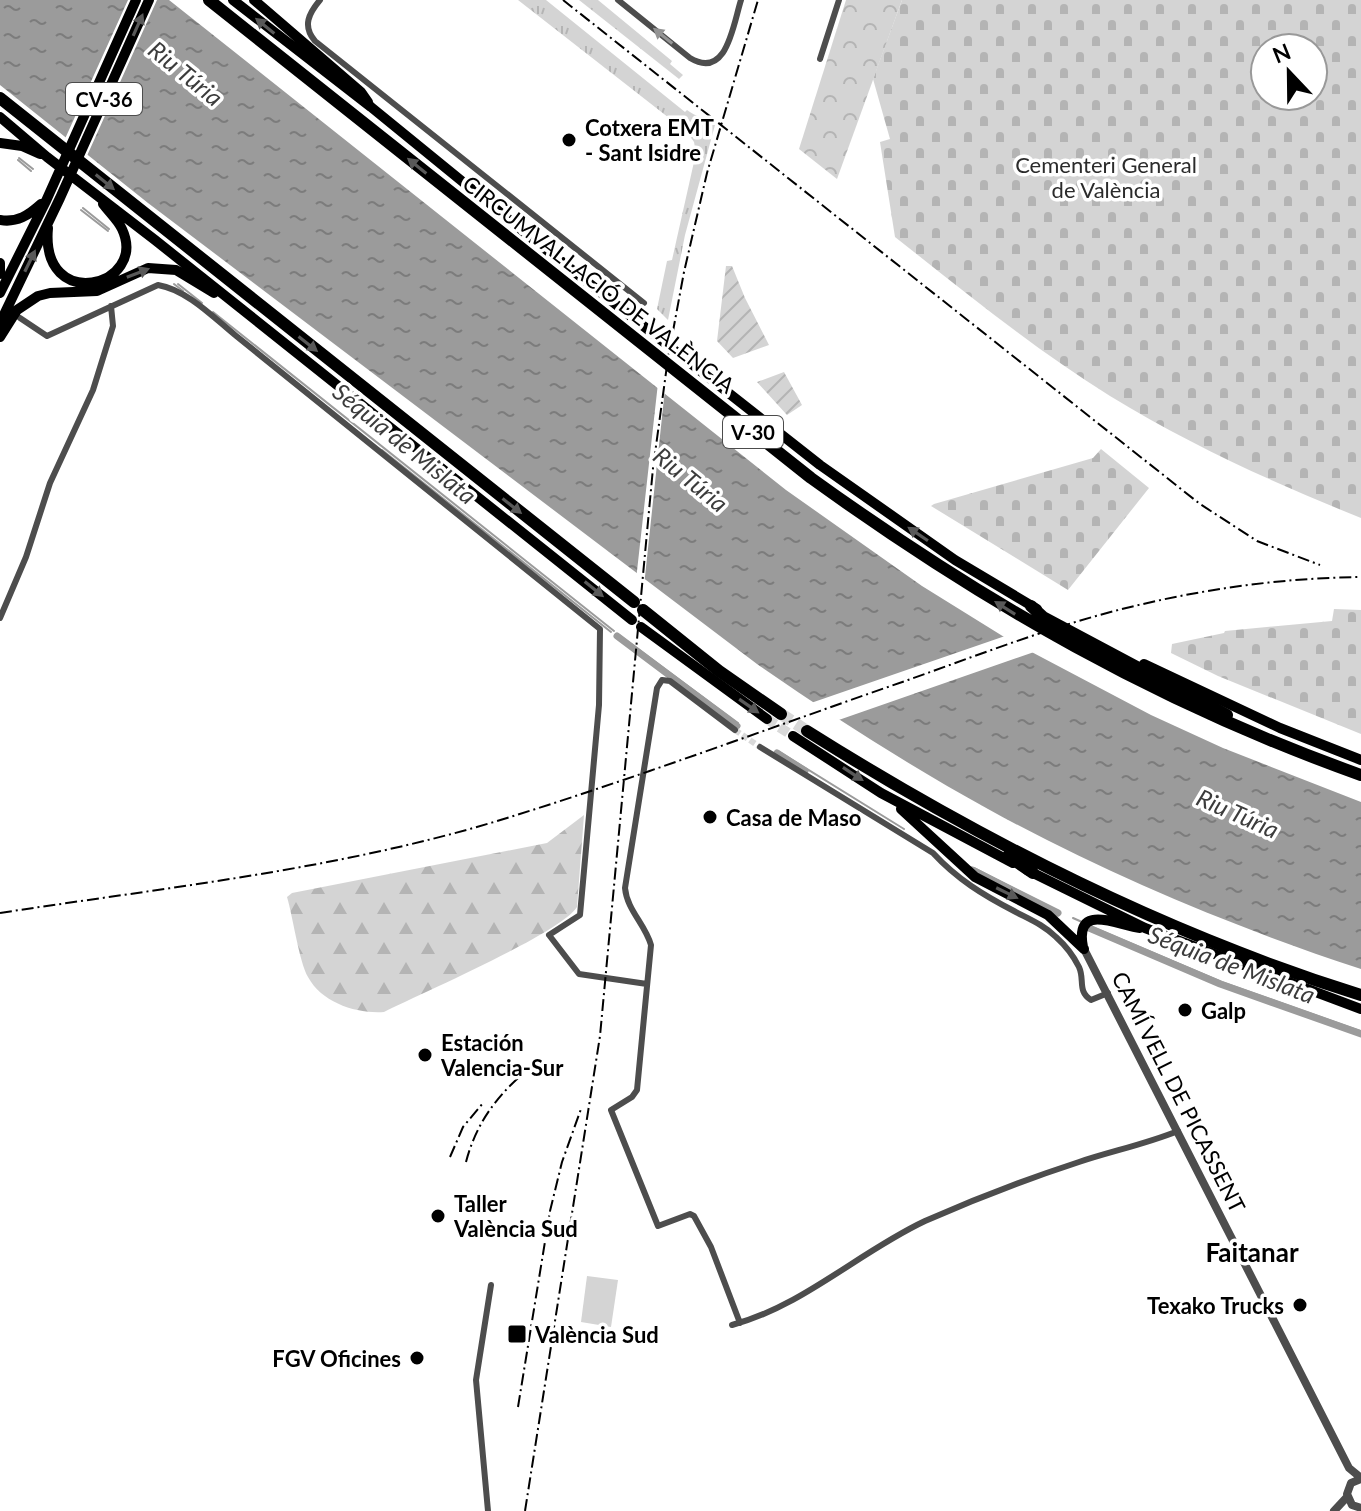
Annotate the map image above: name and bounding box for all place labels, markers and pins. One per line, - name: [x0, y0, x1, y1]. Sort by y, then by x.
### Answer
- place label: Cotxera EMT - Sant Isidre: [585, 114, 714, 166]
- marker: Cotxera EMT - Sant Isidre: [560, 131, 578, 149]
- place label: Casa de Maso: [726, 804, 861, 831]
- marker: Casa de Maso: [701, 808, 719, 826]
- place label: Galp: [1201, 997, 1246, 1024]
- marker: Galp: [1176, 1001, 1194, 1019]
- place label: Estación Valencia-Sur: [440, 1029, 564, 1081]
- marker: Estación Valencia-Sur: [416, 1046, 434, 1064]
- place label: Taller València Sud: [453, 1190, 578, 1242]
- marker: Taller València Sud: [429, 1207, 447, 1225]
- place label: Texako Trucks: [1147, 1292, 1284, 1319]
- marker: Texako Trucks: [1291, 1296, 1309, 1314]
- place label: València Sud: [534, 1321, 659, 1348]
- marker: València Sud: [506, 1323, 528, 1345]
- place label: FGV Oficines: [272, 1345, 401, 1372]
- marker: FGV Oficines: [408, 1349, 426, 1367]

